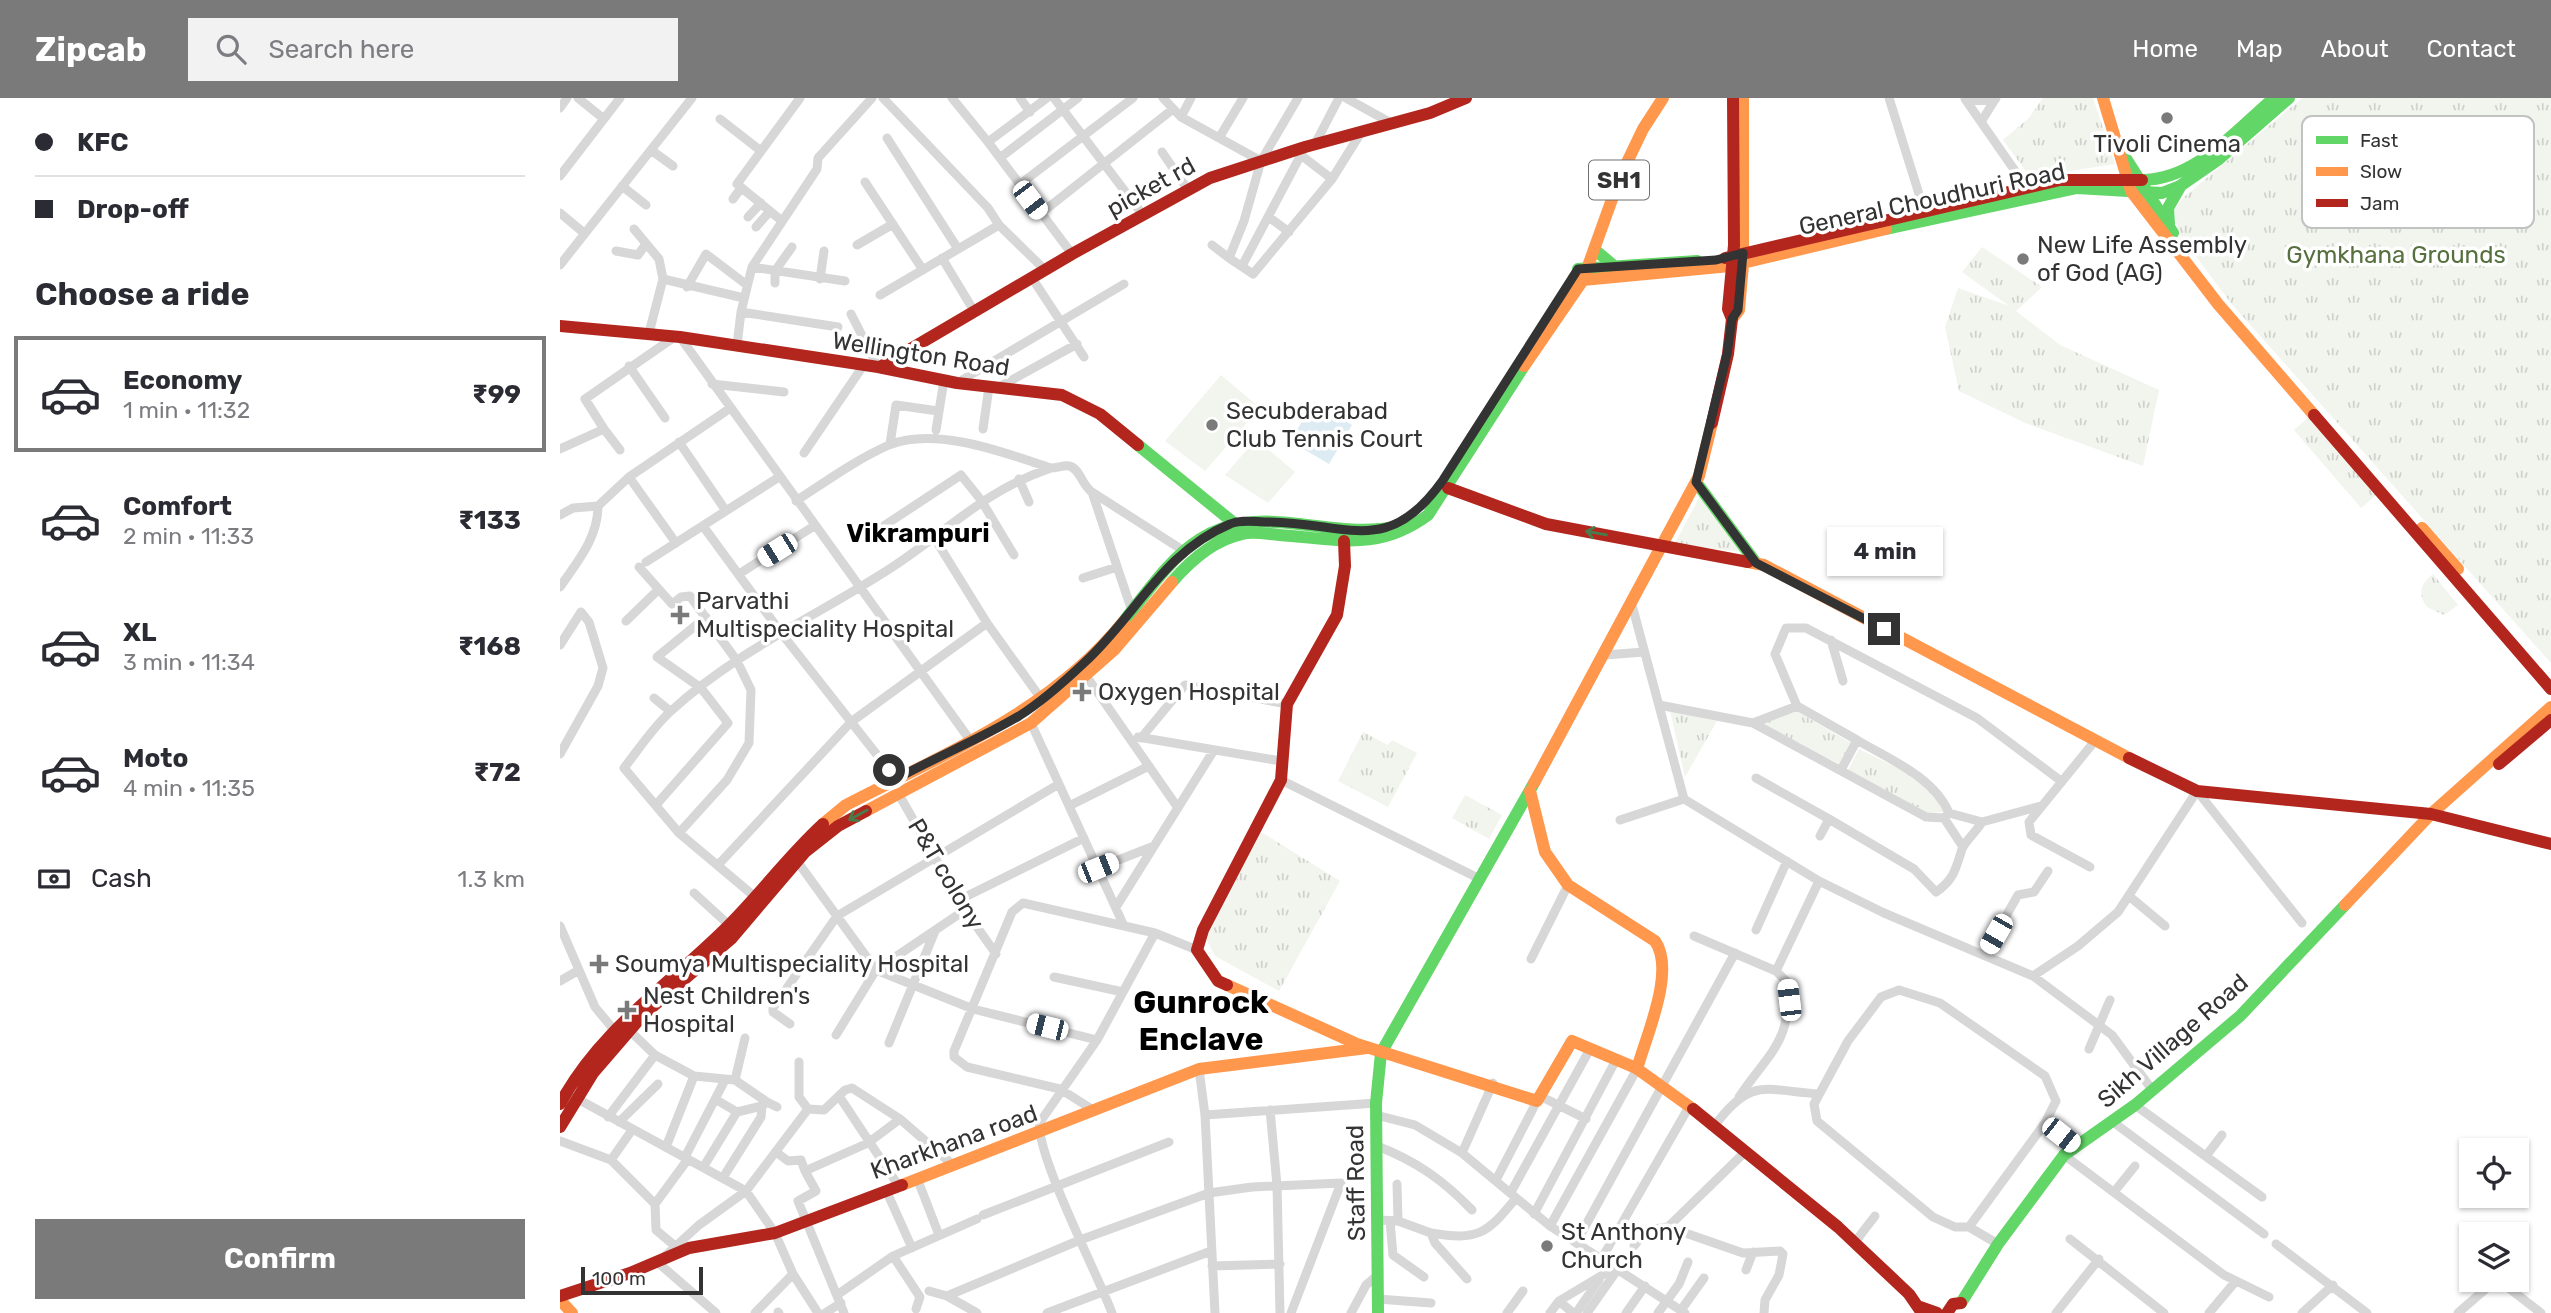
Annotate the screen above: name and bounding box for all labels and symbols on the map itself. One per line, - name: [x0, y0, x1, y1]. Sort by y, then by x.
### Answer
- marker: Tivoli Cinema: [2159, 110, 2175, 126]
- legend: [2302, 116, 2534, 228]
- text: Fast: [2360, 129, 2399, 152]
- place label: Tivoli Cinema: [2093, 130, 2241, 158]
- street label: picket rd: [1102, 151, 1200, 223]
- street label: General Choudhuri Road: [1796, 157, 2068, 241]
- road number: SH1: [1589, 160, 1649, 200]
- text: Slow: [2360, 160, 2402, 183]
- car: [1009, 177, 1052, 223]
- text: Jam: [2360, 192, 2399, 215]
- place label: New Life Assembly of God (AG): [2037, 231, 2247, 287]
- park label: Gymkhana Grounds: [2286, 241, 2506, 269]
- marker: New Life Assembly of God (AG): [2015, 251, 2031, 267]
- street label: Wellington Road: [830, 326, 1012, 382]
- place label: Secubderabad Club Tennis Court: [1226, 397, 1423, 453]
- marker: Secubderabad Club Tennis Court: [1204, 417, 1220, 433]
- district label: Vikrampuri: [846, 518, 990, 549]
- one-way arrow: [1585, 526, 1608, 539]
- callout: 4 min: [1826, 528, 1942, 576]
- car: [754, 530, 801, 570]
- place label: Parvathi Multispeciality Hospital: [696, 587, 954, 643]
- marker: Parvathi Multispeciality Hospital: [670, 605, 690, 625]
- route end: [1868, 613, 1900, 645]
- place label: Oxygen Hospital: [1098, 678, 1280, 706]
- marker: Oxygen Hospital: [1072, 682, 1092, 702]
- route start: [873, 754, 905, 786]
- one-way arrow: [848, 808, 868, 822]
- street label: P&T colony: [902, 814, 990, 934]
- car: [1075, 850, 1122, 886]
- car: [1977, 911, 2016, 957]
- place label: Soumya Multispeciality Hospital: [615, 950, 969, 978]
- marker: Soumya Multispeciality Hospital: [589, 954, 609, 974]
- street label: Sikh Village Road: [2092, 968, 2254, 1114]
- car: [1777, 978, 1802, 1022]
- place label: Nest Children's Hospital: [643, 982, 810, 1038]
- district label: Gunrock Enclave: [1133, 983, 1269, 1058]
- marker: Nest Children's Hospital: [617, 1000, 637, 1020]
- car: [1025, 1012, 1070, 1042]
- street label: Kharkhana road: [867, 1099, 1041, 1185]
- car: [2038, 1114, 2085, 1156]
- street label: Staff Road: [1341, 1125, 1371, 1241]
- place label: St Anthony Church: [1561, 1218, 1686, 1274]
- marker: St Anthony Church: [1539, 1238, 1555, 1254]
- scale bar: [581, 1264, 704, 1296]

